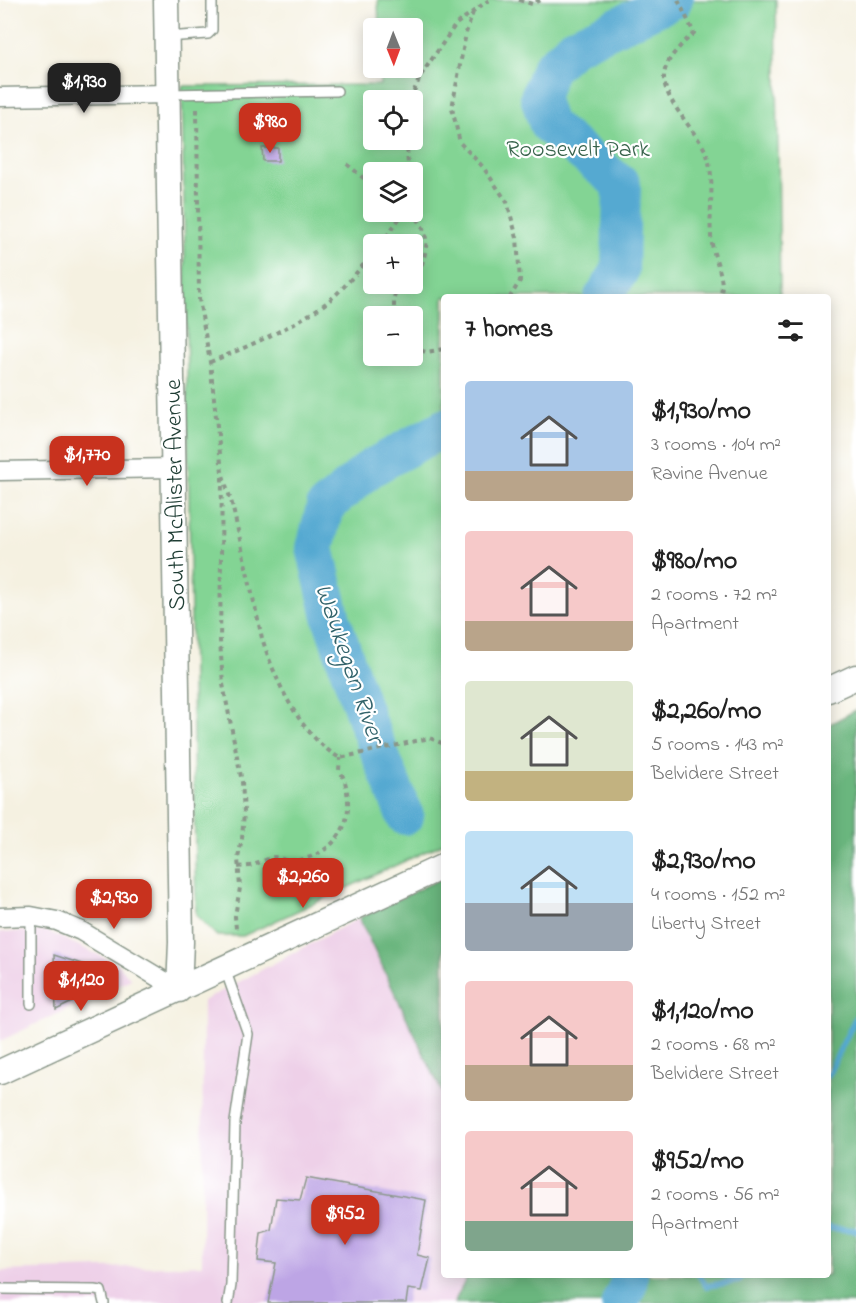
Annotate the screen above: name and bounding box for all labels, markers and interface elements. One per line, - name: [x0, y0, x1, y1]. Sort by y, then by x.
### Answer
- north arrow: [363, 18, 423, 78]
- map controls: [363, 18, 423, 366]
- pin: $1,930: [35, 63, 133, 114]
- text: $1,930: [62, 68, 106, 97]
- button: locate: [363, 90, 423, 150]
- pin: $980: [234, 103, 306, 154]
- text: $980: [253, 108, 287, 137]
- park label: Roosevelt Park: [506, 133, 650, 168]
- button: layers: [363, 162, 423, 222]
- button: +: [363, 234, 423, 294]
- button: −: [363, 306, 423, 366]
- text: 7 homes: [465, 311, 553, 349]
- icon: filters: [774, 314, 807, 347]
- street label: South McAlister Avenue: [157, 379, 196, 611]
- text: $1,930/mo: [651, 393, 751, 431]
- icon: home: [513, 405, 585, 477]
- text: 3 rooms · 104 m²: [651, 431, 781, 460]
- pin: $1,770: [38, 436, 136, 487]
- text: $1,770: [63, 441, 111, 470]
- text: Ravine Avenue: [651, 460, 768, 489]
- text: $980/mo: [651, 543, 737, 581]
- icon: home: [513, 555, 585, 627]
- water label: Waukegan River: [303, 579, 394, 752]
- text: 2 rooms · 72 m²: [651, 581, 778, 610]
- text: Apartment: [651, 610, 739, 639]
- text: $2,260/mo: [651, 693, 761, 731]
- icon: home: [513, 705, 585, 777]
- text: 5 rooms · 143 m²: [651, 731, 784, 760]
- text: Belvidere Street: [651, 760, 779, 789]
- text: $2,930/mo: [651, 843, 756, 881]
- icon: home: [513, 855, 585, 927]
- pin: $2,260: [254, 858, 352, 909]
- text: $2,260: [277, 863, 329, 892]
- pin: $2,930: [65, 879, 163, 930]
- text: 4 rooms · 152 m²: [651, 881, 785, 910]
- text: $2,930: [90, 884, 138, 913]
- text: Liberty Street: [651, 910, 761, 939]
- pin: $1,120: [32, 961, 130, 1012]
- text: $1,120: [58, 966, 104, 995]
- text: $1,120/mo: [651, 993, 754, 1031]
- icon: home: [513, 1005, 585, 1077]
- text: 2 rooms · 68 m²: [651, 1031, 776, 1060]
- text: Belvidere Street: [651, 1060, 779, 1089]
- text: $952/mo: [651, 1143, 744, 1181]
- icon: home: [513, 1155, 585, 1227]
- text: 2 rooms · 56 m²: [651, 1181, 780, 1210]
- pin: $952: [309, 1195, 381, 1246]
- text: $952: [325, 1200, 365, 1229]
- text: Apartment: [651, 1210, 739, 1239]

